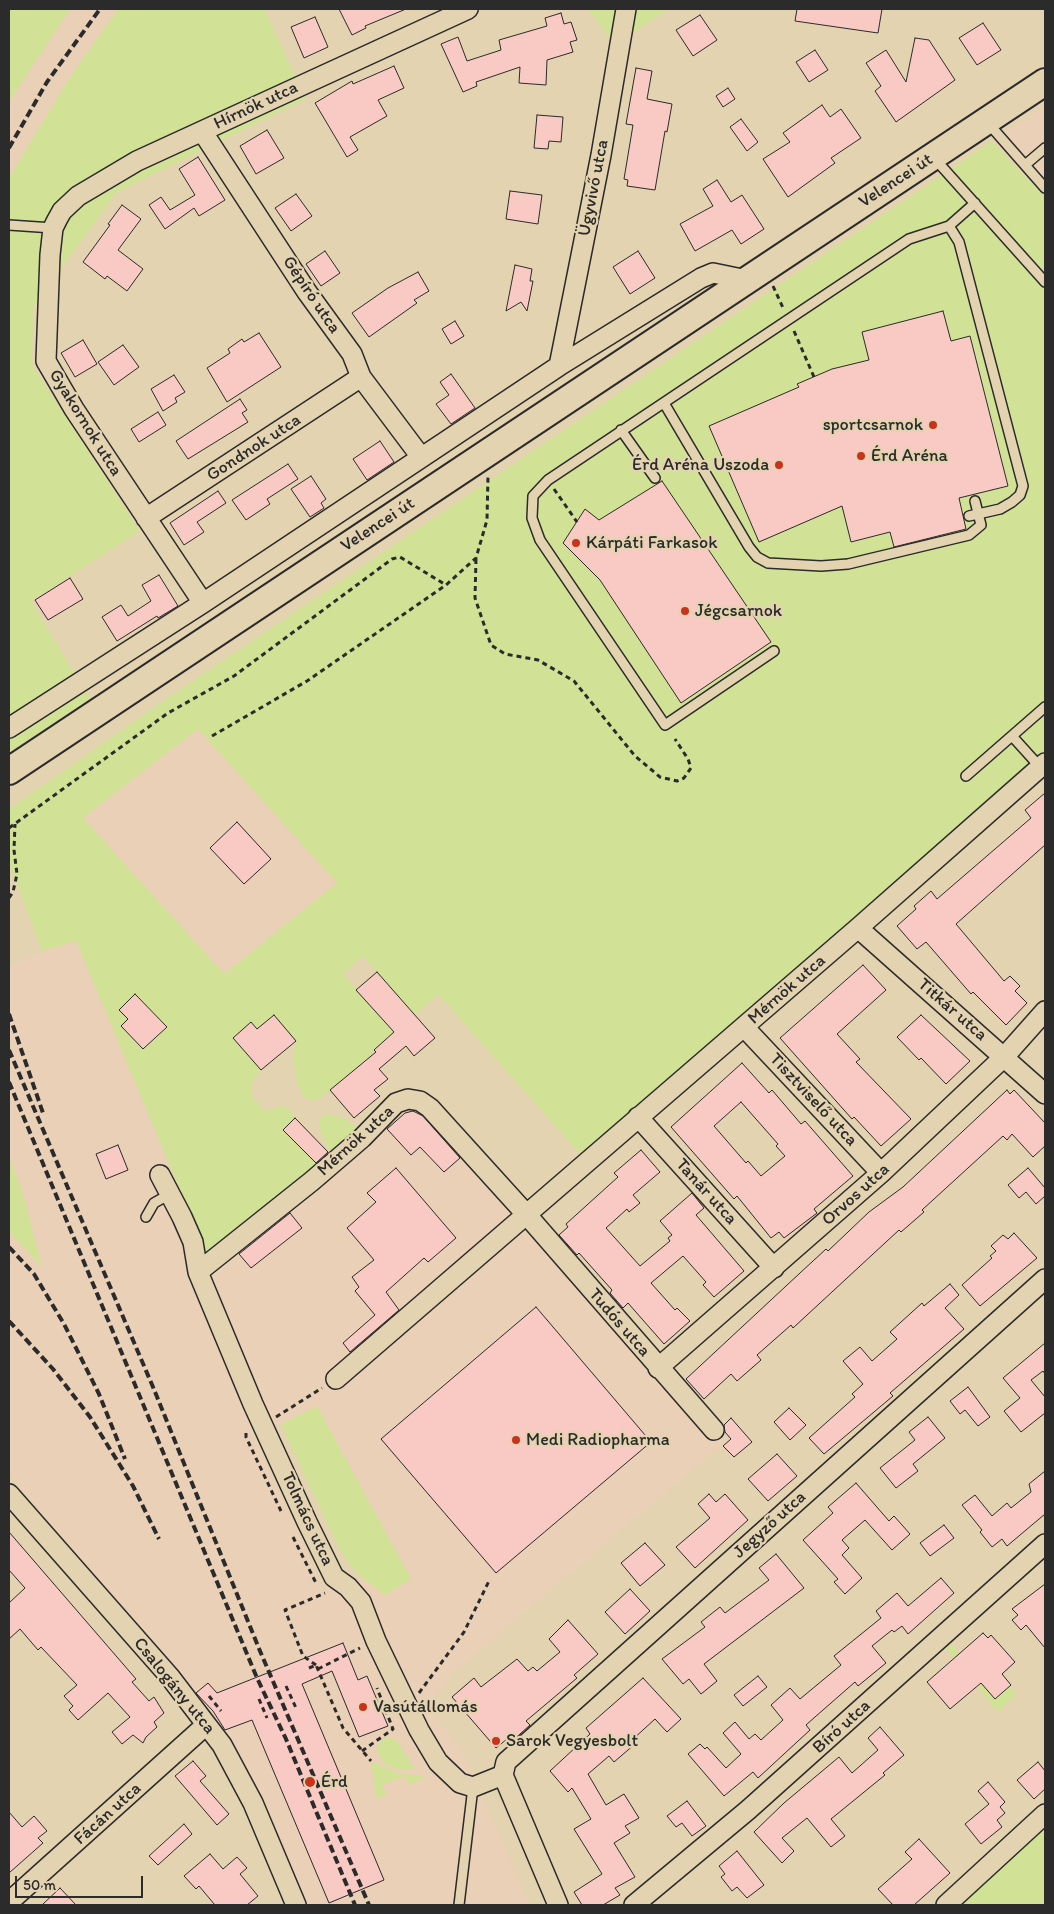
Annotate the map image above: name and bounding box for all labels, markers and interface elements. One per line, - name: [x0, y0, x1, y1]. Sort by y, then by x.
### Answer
- street label: Hírnök utca: [211, 77, 301, 135]
- street label: Ügyvivő utca: [574, 138, 614, 238]
- street label: Velencei út: [855, 149, 937, 213]
- street label: Gépíró utca: [277, 252, 345, 338]
- street label: Gyakornok utca: [44, 366, 126, 480]
- street label: Gondnok utca: [203, 410, 305, 486]
- place label: sportcsarnok: [823, 414, 923, 436]
- marker: sportcsarnok: [927, 419, 939, 431]
- place label: Érd Aréna: [871, 445, 948, 467]
- marker: Érd Aréna: [855, 450, 867, 462]
- place label: Érd Aréna Uszoda: [632, 454, 769, 476]
- marker: Érd Aréna Uszoda: [773, 459, 785, 471]
- street label: Velencei út: [337, 493, 419, 557]
- place label: Kárpáti Farkasok: [586, 532, 717, 554]
- marker: Kárpáti Farkasok: [570, 537, 582, 549]
- place label: Jégcsarnok: [695, 600, 782, 622]
- marker: Jégcsarnok: [679, 605, 691, 617]
- street label: Mérnök utca: [744, 950, 830, 1030]
- street label: Titkár utca: [913, 974, 991, 1046]
- street label: Tisztviselő utca: [764, 1049, 862, 1151]
- street label: Mérnök utca: [313, 1101, 399, 1181]
- street label: Tanár utca: [671, 1154, 741, 1230]
- street label: Orvos utca: [818, 1159, 894, 1231]
- street label: Tudós utca: [583, 1284, 655, 1362]
- place label: Medi Radiopharma: [526, 1429, 670, 1451]
- marker: Medi Radiopharma: [510, 1434, 522, 1446]
- street label: Tolmács utca: [276, 1469, 338, 1569]
- street label: Jegyző utca: [729, 1487, 811, 1563]
- street label: Csalogány utca: [128, 1633, 220, 1739]
- street label: Bíró utca: [809, 1695, 875, 1759]
- place label: Vasútállomás: [373, 1696, 478, 1718]
- marker: Vasútállomás: [357, 1701, 369, 1713]
- place label: Sarok Vegyesbolt: [506, 1730, 638, 1752]
- marker: Sarok Vegyesbolt: [490, 1735, 502, 1747]
- place label: Érd: [321, 1771, 348, 1793]
- marker: Érd: [303, 1775, 317, 1789]
- street label: Fácán utca: [70, 1778, 146, 1850]
- scale bar: [18, 1866, 145, 1898]
- text: 50 m: [23, 1876, 56, 1894]

